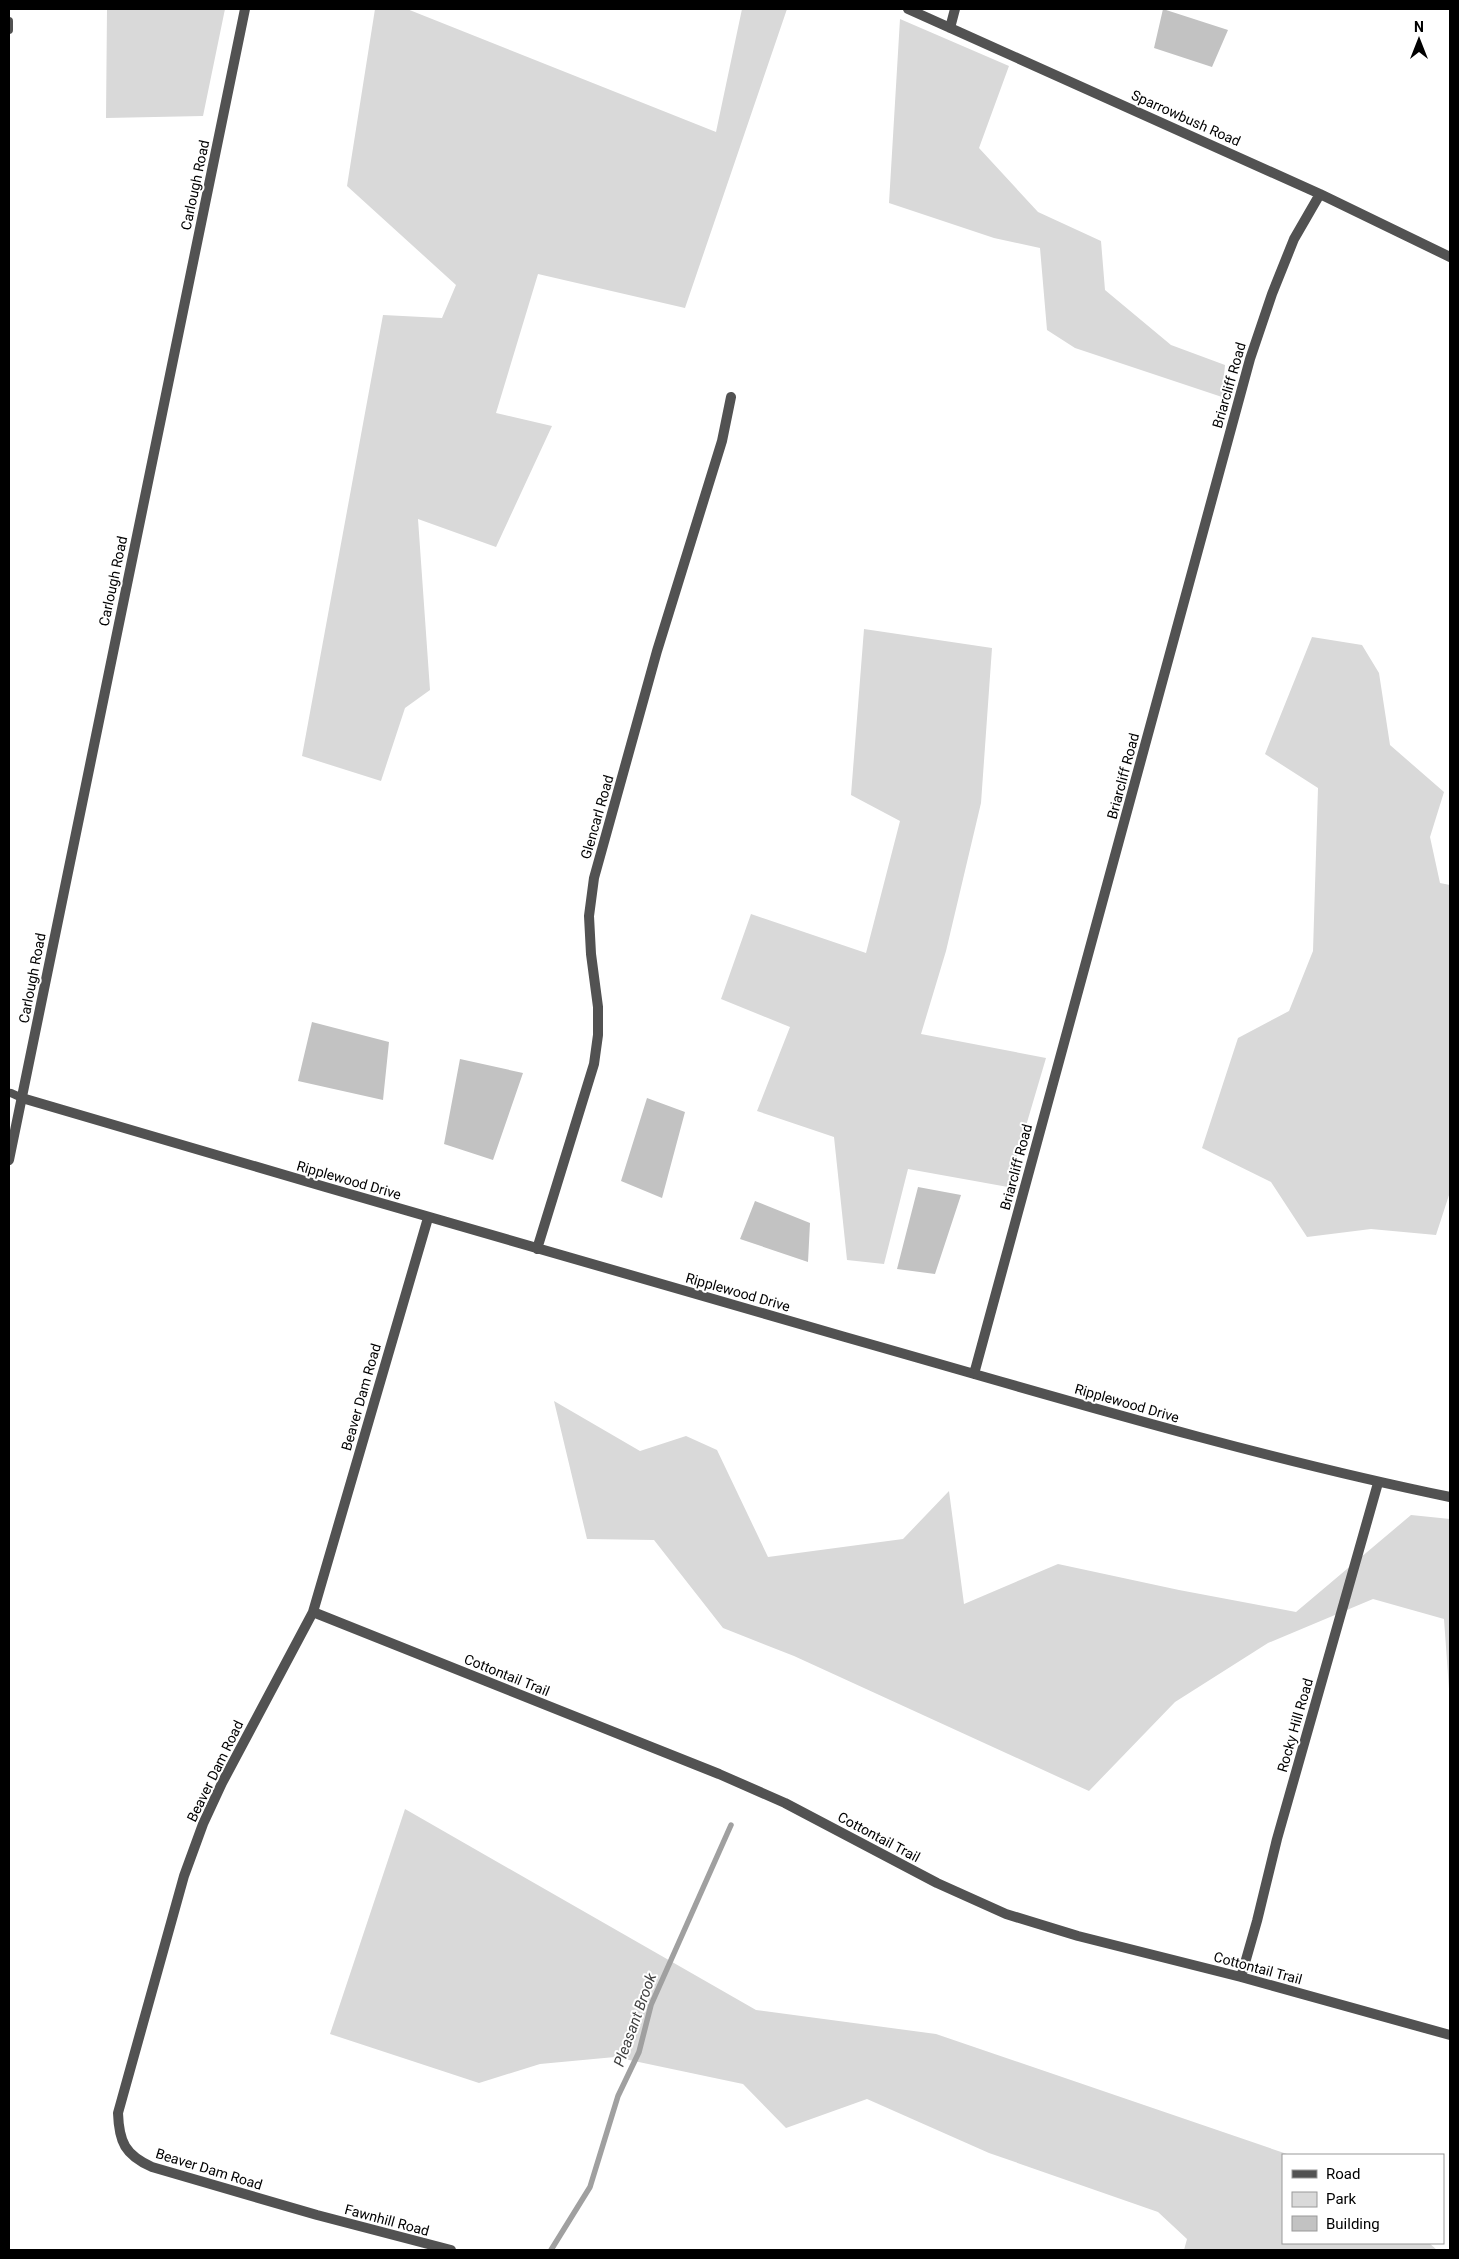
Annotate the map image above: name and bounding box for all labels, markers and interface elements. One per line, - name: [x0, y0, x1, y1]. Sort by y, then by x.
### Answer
- north arrow: [1394, 15, 1444, 65]
- text: N: [1414, 19, 1424, 35]
- street label: Sparrowbush Road: [1129, 87, 1243, 149]
- street label: Carlough Road: [178, 138, 212, 232]
- street label: Briarcliff Road: [1209, 340, 1249, 430]
- street label: Carlough Road: [96, 534, 130, 628]
- street label: Briarcliff Road: [1104, 731, 1142, 821]
- street label: Glencarl Road: [577, 773, 617, 861]
- street label: Carlough Road: [15, 931, 49, 1025]
- street label: Briarcliff Road: [997, 1122, 1035, 1212]
- street label: Ripplewood Drive: [295, 1157, 403, 1203]
- street label: Ripplewood Drive: [684, 1269, 792, 1315]
- street label: Beaver Dam Road: [338, 1342, 384, 1452]
- street label: Ripplewood Drive: [1073, 1380, 1181, 1426]
- street label: Cottontail Trail: [462, 1651, 552, 1699]
- street label: Rocky Hill Road: [1274, 1676, 1316, 1774]
- street label: Beaver Dam Road: [184, 1718, 246, 1824]
- street label: Cottontail Trail: [835, 1809, 923, 1865]
- street label: Cottontail Trail: [1212, 1949, 1304, 1987]
- water label: Pleasant Brook: [610, 1970, 660, 2069]
- street label: Beaver Dam Road: [154, 2145, 264, 2193]
- legend: [1282, 2154, 1444, 2244]
- text: Road: [1326, 2165, 1360, 2183]
- text: Park: [1326, 2190, 1357, 2208]
- street label: Fawnhill Road: [343, 2201, 431, 2239]
- text: Building: [1326, 2215, 1380, 2233]

